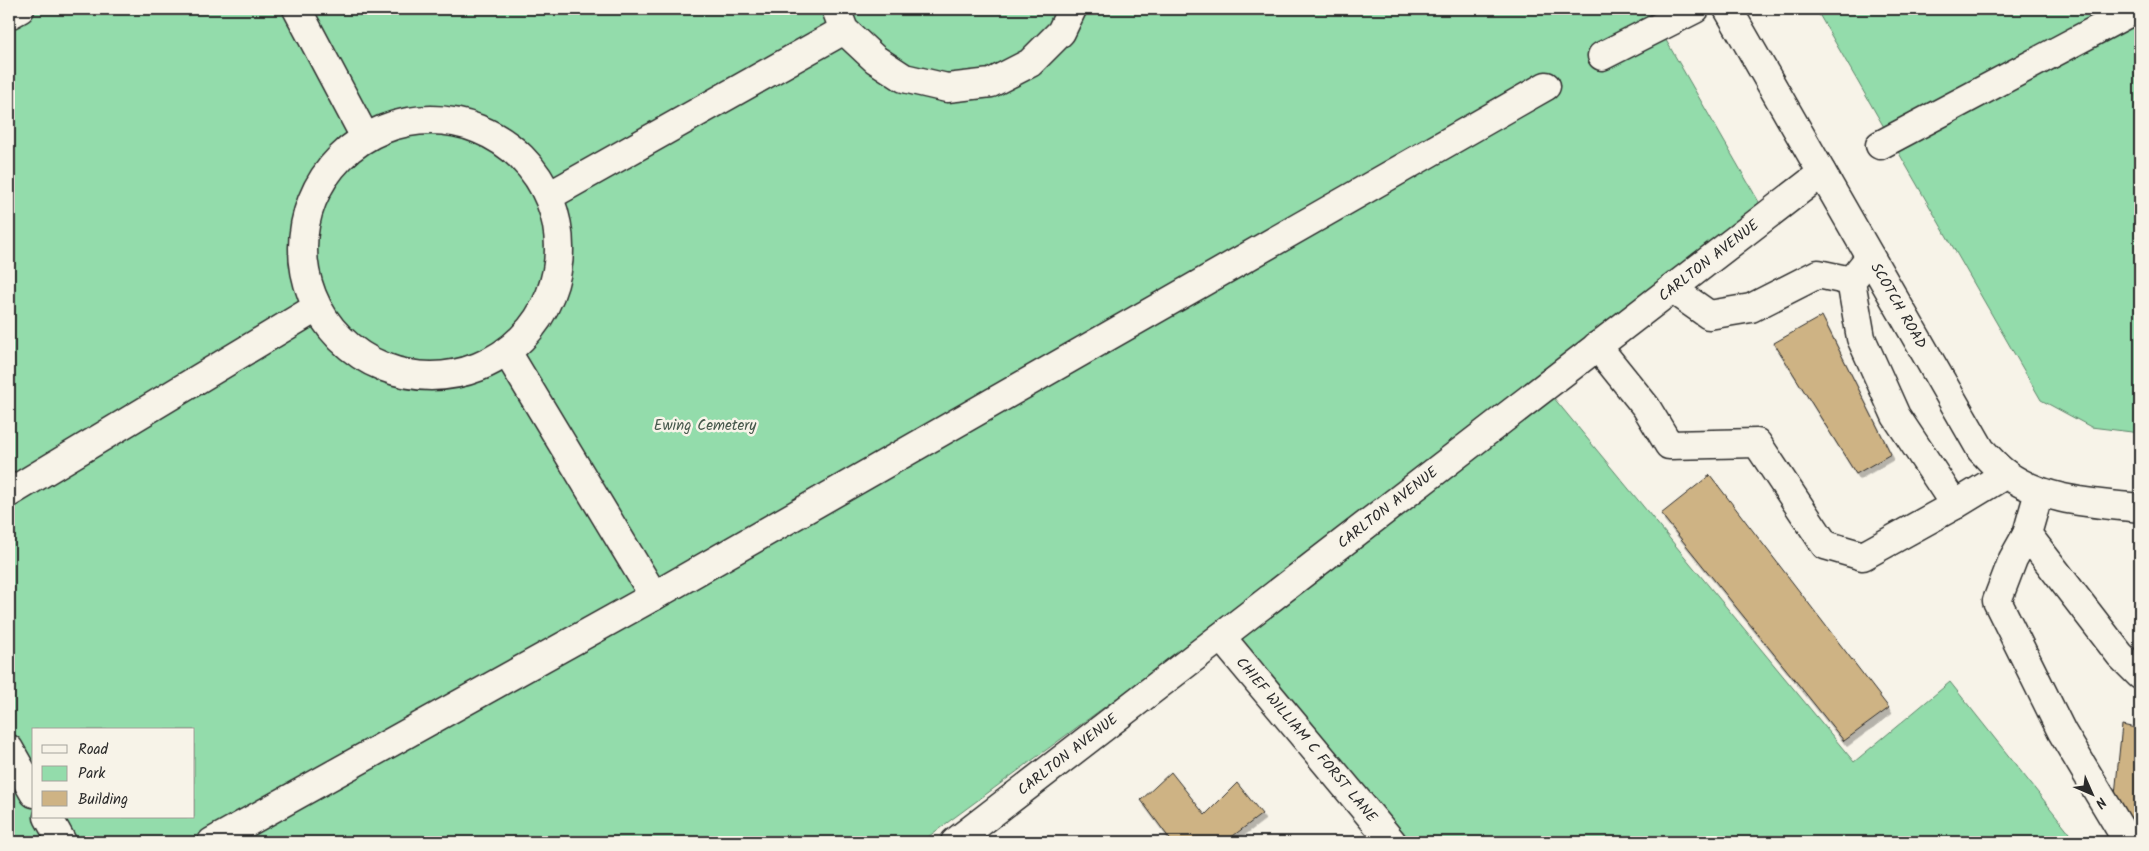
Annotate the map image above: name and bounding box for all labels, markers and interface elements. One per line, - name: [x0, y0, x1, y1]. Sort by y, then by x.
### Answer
- street label: CARLTON AVENUE: [1653, 213, 1766, 308]
- street label: SCOTCH ROAD: [1864, 258, 1933, 354]
- park label: Ewing Cemetery: [654, 414, 757, 438]
- street label: CARLTON AVENUE: [1332, 460, 1445, 555]
- street label: CHIEF WILLIAM C FORST LANE: [1229, 652, 1383, 829]
- street label: CARLTON AVENUE: [1012, 707, 1125, 802]
- legend: [32, 728, 195, 818]
- text: Road: [78, 738, 109, 762]
- text: Park: [78, 762, 106, 786]
- north arrow: [2066, 768, 2116, 818]
- text: Building: [78, 788, 128, 812]
- text: N: [2089, 792, 2111, 814]

